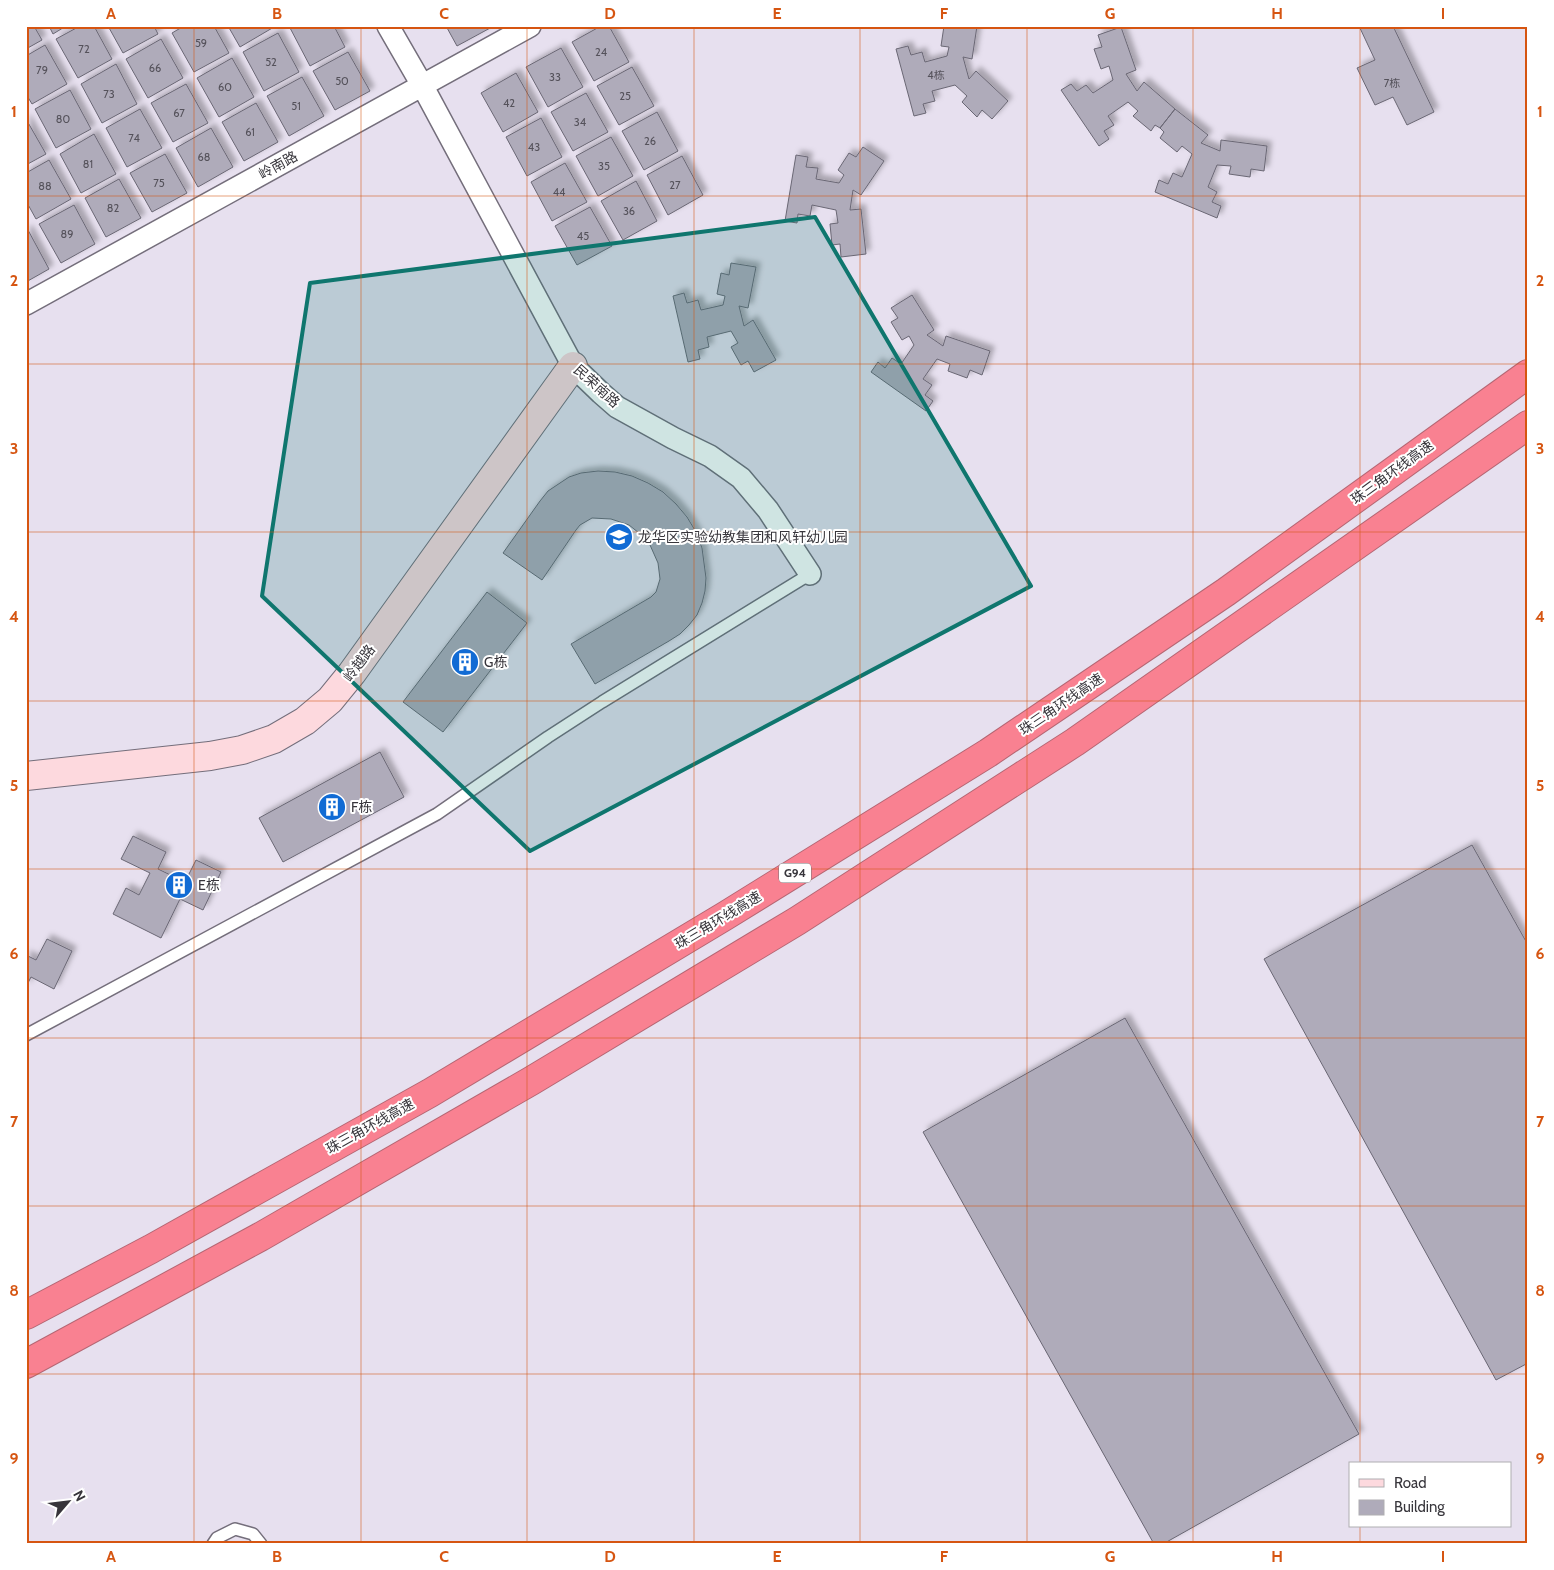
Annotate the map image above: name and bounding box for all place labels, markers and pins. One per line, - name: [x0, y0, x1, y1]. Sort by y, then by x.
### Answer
- school or university icon: 龙华区实验幼教集团和风轩幼儿园: [604, 522, 634, 552]
- place label: 龙华区实验幼教集团和风轩幼儿园: [638, 528, 848, 546]
- building icon: G栋: [450, 647, 480, 677]
- place label: G栋: [484, 653, 507, 671]
- building icon: F栋: [317, 792, 347, 822]
- place label: F栋: [351, 798, 372, 816]
- building icon: E栋: [164, 870, 194, 900]
- place label: E栋: [198, 876, 220, 894]

